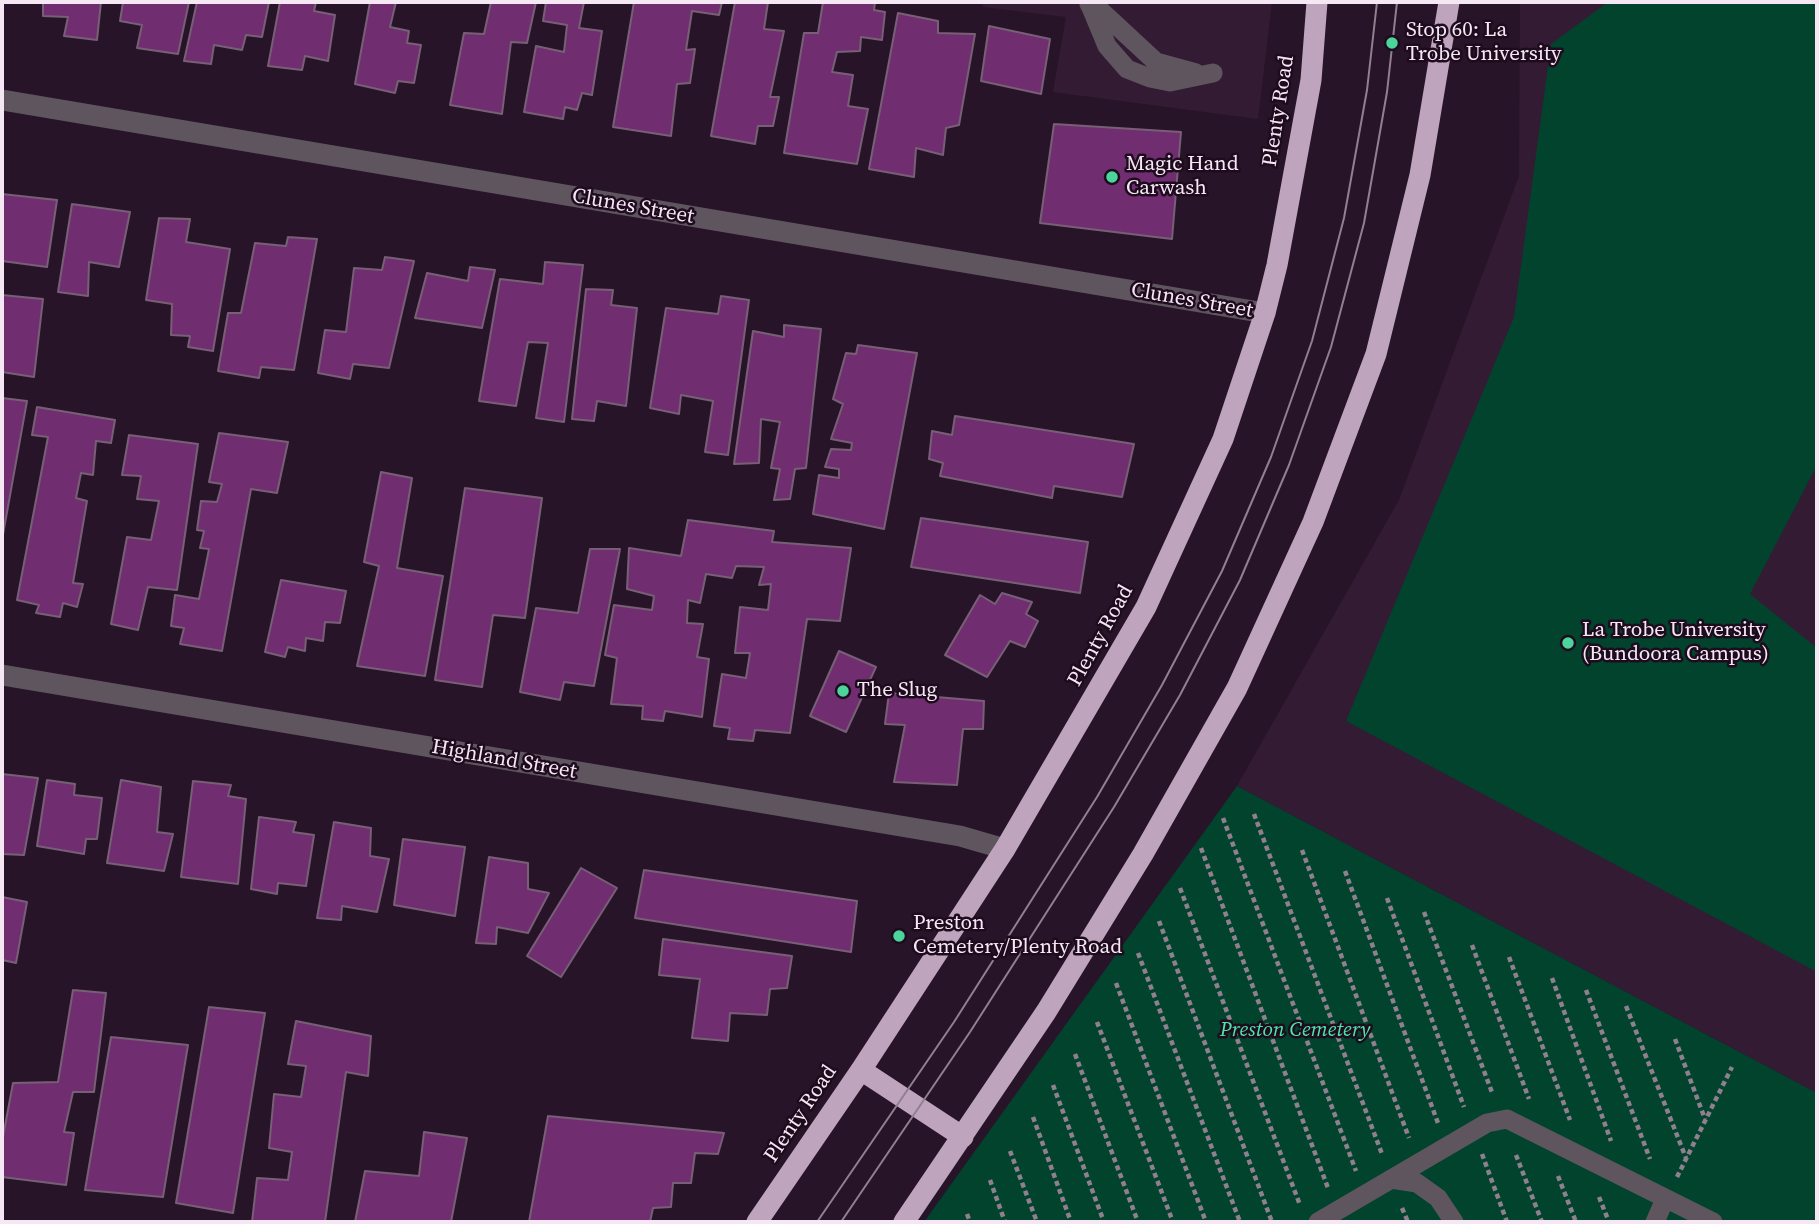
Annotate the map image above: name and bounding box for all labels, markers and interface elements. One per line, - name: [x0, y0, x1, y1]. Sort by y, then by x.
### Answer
- place label: Stop 60: La Trobe University: [1406, 18, 1562, 68]
- marker: Stop 60: La Trobe University: [1384, 35, 1400, 51]
- street label: Plenty Road: [1258, 54, 1300, 168]
- place label: Magic Hand Carwash: [1126, 152, 1239, 202]
- marker: Magic Hand Carwash: [1104, 169, 1120, 185]
- street label: Clunes Street: [570, 184, 696, 230]
- street label: Clunes Street: [1129, 278, 1255, 324]
- street label: Plenty Road: [1063, 581, 1139, 691]
- place label: La Trobe University (Bundoora Campus): [1582, 618, 1769, 668]
- marker: La Trobe University (Bundoora Campus): [1560, 635, 1576, 651]
- place label: The Slug: [857, 678, 937, 704]
- marker: The Slug: [835, 683, 851, 699]
- street label: Highland Street: [430, 735, 578, 785]
- place label: Preston Cemetery/Plenty Road: [913, 911, 1122, 961]
- marker: Preston Cemetery/Plenty Road: [891, 928, 907, 944]
- park label: Preston Cemetery: [1220, 1018, 1370, 1044]
- street label: Plenty Road: [759, 1061, 843, 1167]

